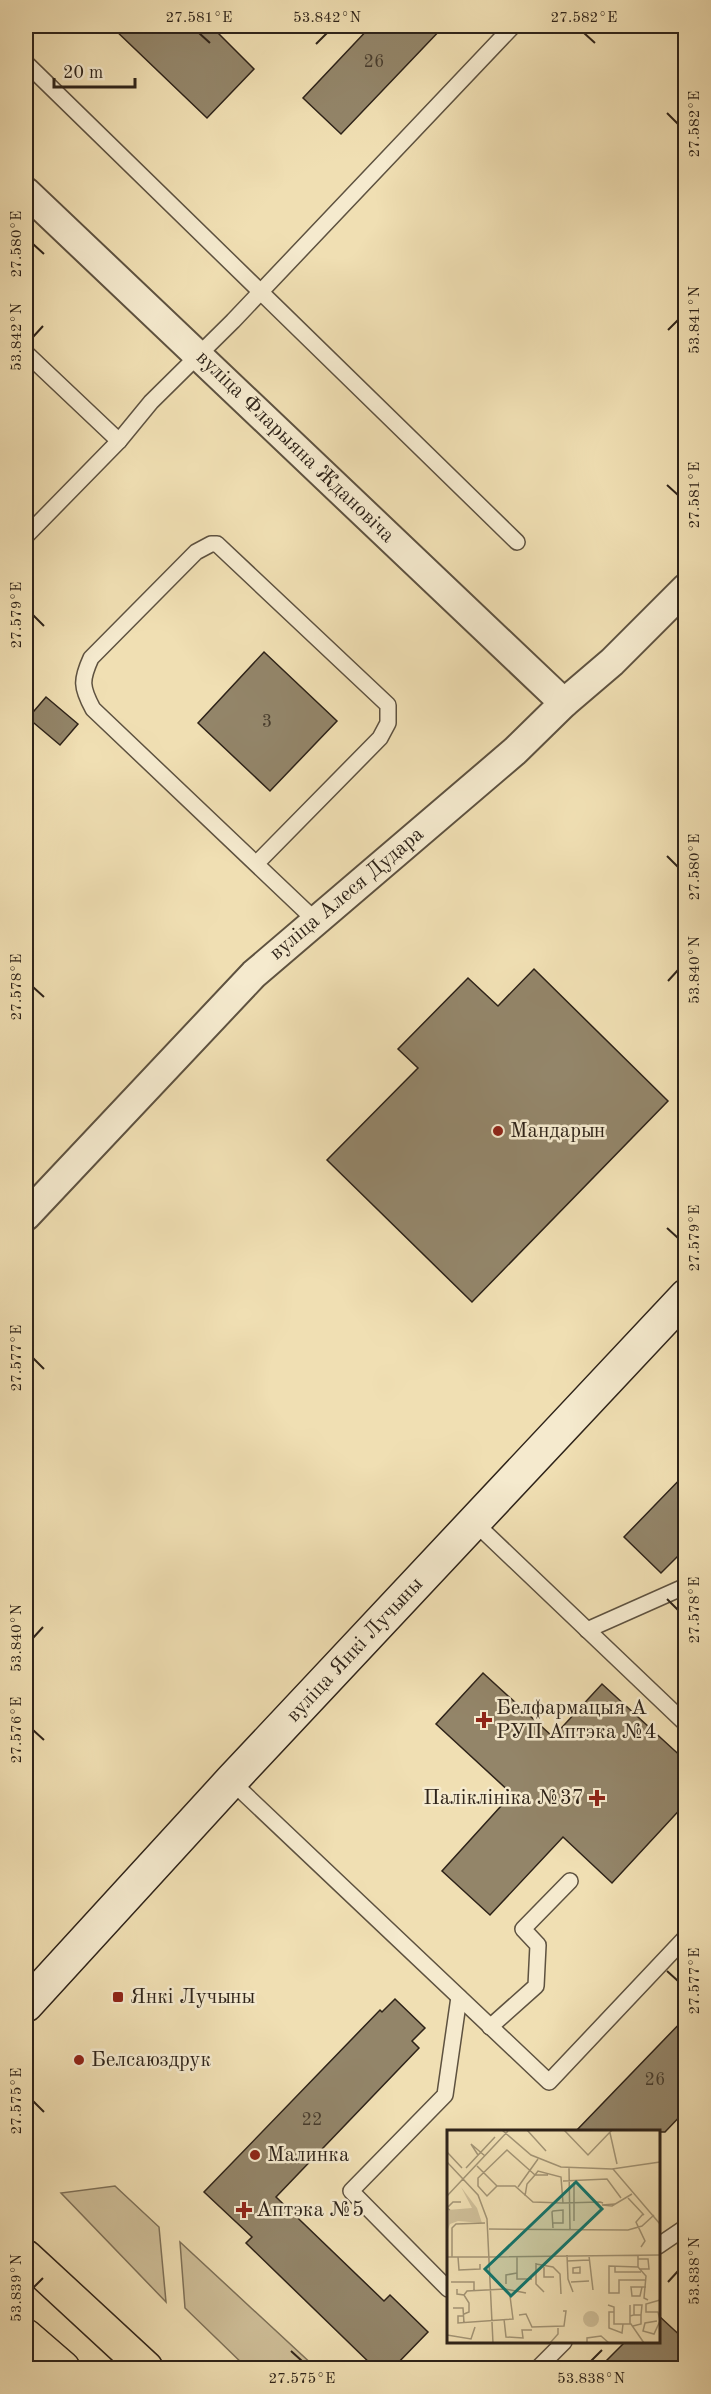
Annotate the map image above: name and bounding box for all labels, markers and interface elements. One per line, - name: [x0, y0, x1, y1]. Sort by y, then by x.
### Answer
- text: 27.581°E: [166, 11, 232, 26]
- text: 53.842°N: [293, 11, 361, 26]
- text: 27.582°E: [551, 11, 617, 26]
- scale bar: [54, 51, 135, 89]
- house number: 26: [364, 53, 384, 71]
- text: 20 m: [63, 64, 103, 82]
- text: 27.582°E: [688, 91, 703, 157]
- text: 27.580°E: [10, 211, 25, 277]
- text: 53.841°N: [688, 286, 703, 354]
- text: 53.842°N: [10, 303, 25, 371]
- street label: вуліца Фларыяна Ждановіча: [192, 347, 398, 547]
- text: 27.581°E: [688, 462, 703, 528]
- text: 27.579°E: [10, 582, 25, 648]
- house number: 3: [262, 713, 272, 731]
- street label: вуліца Алеся Дудара: [266, 824, 428, 964]
- text: 27.580°E: [688, 834, 703, 900]
- text: 53.840°N: [688, 936, 703, 1004]
- text: 27.578°E: [10, 954, 25, 1020]
- place label: Мандарын: [510, 1121, 605, 1142]
- marker: Мандарын: [491, 1124, 505, 1138]
- text: 27.579°E: [688, 1205, 703, 1271]
- text: 27.577°E: [10, 1325, 25, 1391]
- street label: вуліца Янкі Лучыны: [283, 1573, 427, 1726]
- text: 27.578°E: [688, 1577, 703, 1643]
- text: 53.840°N: [10, 1604, 25, 1672]
- text: 27.576°E: [10, 1697, 25, 1763]
- place label: Белфармацыя А РУП Аптэка №4: [496, 1698, 657, 1743]
- marker: Белфармацыя А РУП Аптэка №4: [477, 1713, 491, 1727]
- place label: Паліклініка №37: [423, 1788, 584, 1809]
- marker: Паліклініка №37: [588, 1789, 606, 1807]
- text: 27.577°E: [688, 1948, 703, 2014]
- place label: Янкі Лучыны: [130, 1987, 256, 2008]
- marker: Янкі Лучыны: [111, 1990, 125, 2004]
- place label: Белсаюздрук: [91, 2050, 211, 2071]
- marker: Белсаюздрук: [72, 2053, 86, 2067]
- text: 27.575°E: [10, 2068, 25, 2134]
- house number: 26: [645, 2071, 665, 2089]
- house number: 22: [302, 2111, 322, 2129]
- inset map: [447, 2130, 660, 2343]
- place label: Малинка: [267, 2145, 349, 2166]
- marker: Малинка: [248, 2148, 262, 2162]
- place label: Аптэка №5: [256, 2200, 364, 2221]
- marker: Аптэка №5: [237, 2203, 251, 2217]
- text: 53.838°N: [688, 2237, 703, 2305]
- text: 53.839°N: [10, 2254, 25, 2322]
- text: 27.575°E: [269, 2372, 335, 2387]
- text: 53.838°N: [557, 2372, 625, 2387]

